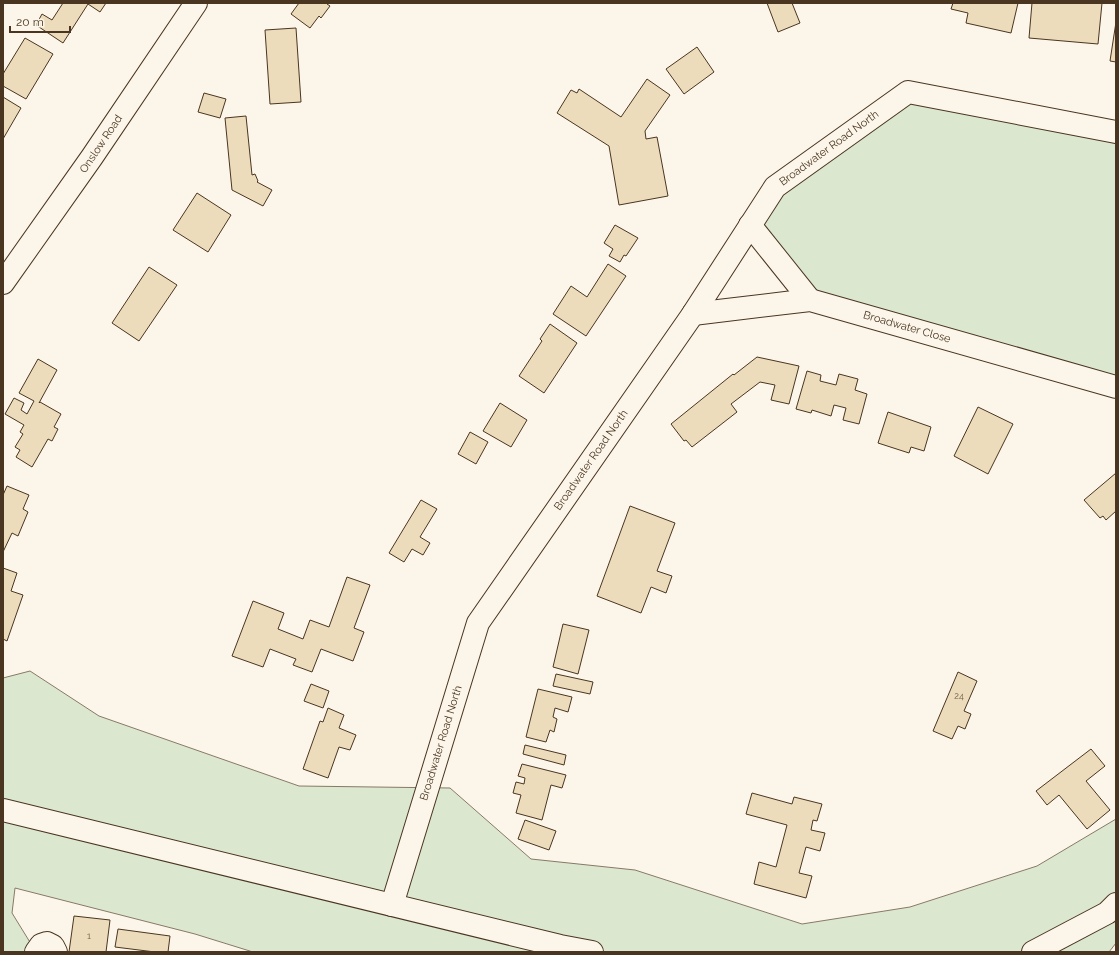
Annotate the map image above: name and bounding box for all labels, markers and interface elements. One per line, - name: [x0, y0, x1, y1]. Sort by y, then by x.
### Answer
- scale bar: [10, 8, 70, 34]
- text: 20 m: [16, 15, 44, 29]
- street label: Broadwater Road North: [777, 108, 881, 188]
- street label: Onslow Road: [77, 112, 125, 175]
- street label: Broadwater Close: [862, 308, 953, 346]
- street label: Broadwater Road North: [551, 407, 631, 513]
- street label: Broadwater Road North: [417, 684, 465, 802]
- house number: 24: [954, 691, 964, 701]
- house number: 1: [87, 931, 91, 941]

